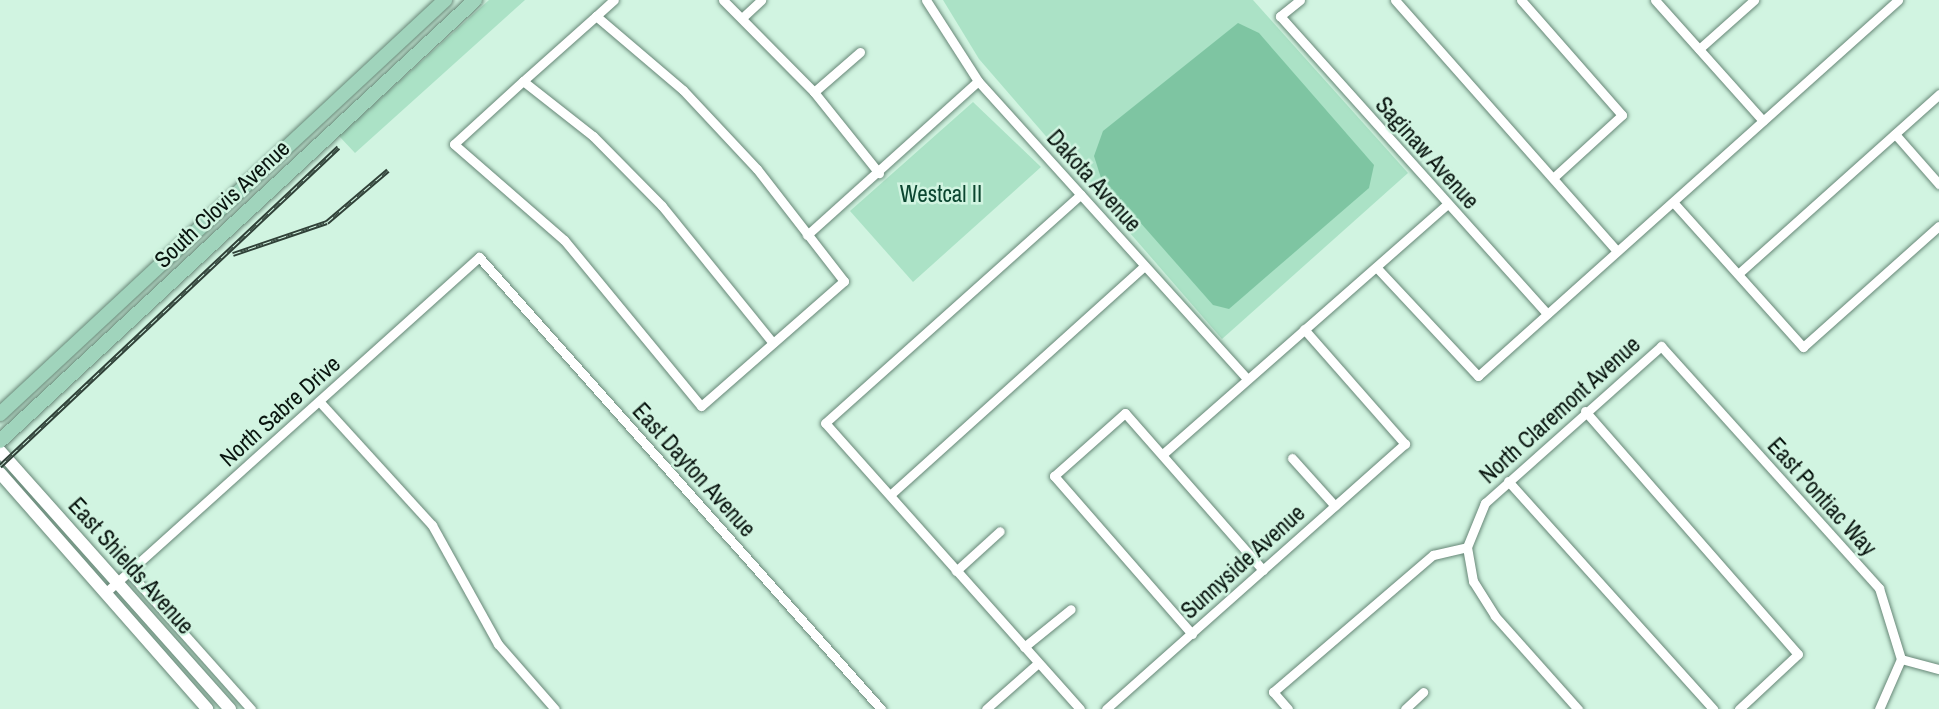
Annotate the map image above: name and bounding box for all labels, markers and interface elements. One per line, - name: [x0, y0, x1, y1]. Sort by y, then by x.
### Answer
- street label: Saginaw Avenue: [1369, 91, 1485, 215]
- street label: Dakota Avenue: [1041, 124, 1147, 238]
- street label: South Clovis Avenue: [148, 134, 296, 274]
- park label: Westcal II: [900, 180, 982, 208]
- street label: North Claremont Avenue: [1474, 330, 1646, 490]
- street label: North Sabre Drive: [214, 350, 346, 472]
- street label: East Dayton Avenue: [626, 397, 762, 543]
- street label: East Pontiac Way: [1762, 432, 1882, 562]
- street label: East Shields Avenue: [62, 492, 200, 640]
- street label: Sunnyside Avenue: [1175, 499, 1311, 625]

